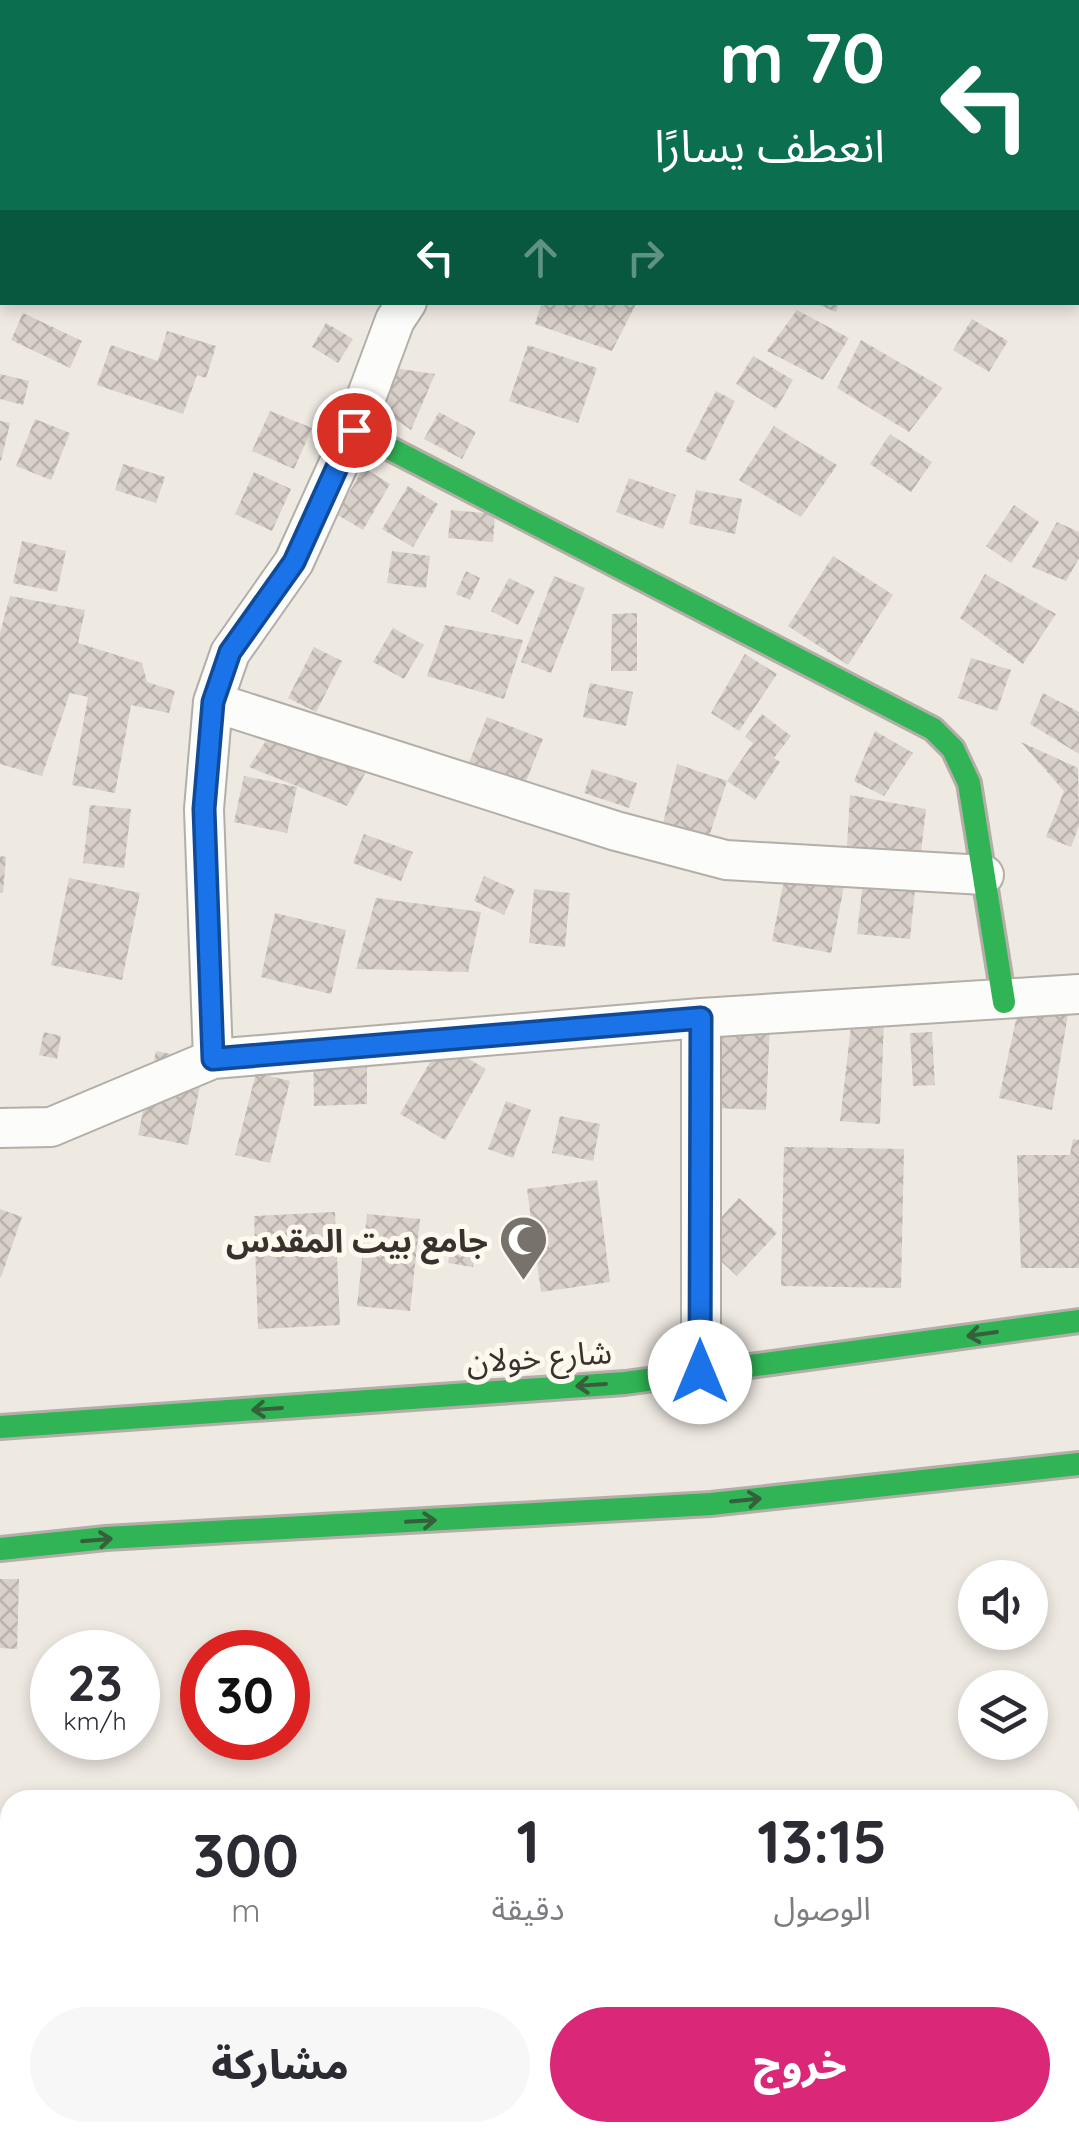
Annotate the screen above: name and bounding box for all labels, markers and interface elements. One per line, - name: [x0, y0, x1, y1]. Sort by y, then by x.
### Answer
- text: 70 m: [719, 13, 885, 101]
- icon: left: [920, 40, 1050, 170]
- text: انعطف يسارًا: [654, 117, 885, 173]
- icon: left: [408, 230, 463, 285]
- icon: ahead: [513, 230, 568, 285]
- icon: right: [618, 230, 673, 285]
- pin: [312, 388, 397, 473]
- icon: arrive: [327, 403, 382, 458]
- mosque icon: جامع بيت المقدس: [497, 1214, 549, 1282]
- place label: جامع بيت المقدس: [226, 1220, 488, 1265]
- position arrow: [648, 1320, 752, 1424]
- one-way arrow: [967, 1325, 999, 1344]
- street label: شارع خولان: [465, 1331, 613, 1386]
- one-way arrow: [575, 1376, 607, 1395]
- one-way arrow: [251, 1399, 283, 1418]
- one-way arrow: [729, 1491, 761, 1510]
- one-way arrow: [405, 1511, 437, 1530]
- one-way arrow: [80, 1530, 113, 1549]
- map controls: [958, 1560, 1048, 1760]
- button: sound: [958, 1560, 1048, 1650]
- speed limit sign: 30: [180, 1630, 310, 1760]
- text: 23: [67, 1651, 123, 1714]
- button: layers: [958, 1670, 1048, 1760]
- text: km/h: [63, 1705, 127, 1736]
- text: 1: [516, 1803, 540, 1878]
- text: 13:15: [757, 1803, 887, 1878]
- text: 300: [193, 1817, 299, 1892]
- text: دقيقة: [492, 1888, 565, 1928]
- text: الوصول: [774, 1888, 871, 1928]
- text: m: [231, 1890, 260, 1930]
- button: مشاركة: [30, 2007, 530, 2122]
- button: خروج: [550, 2007, 1050, 2122]

